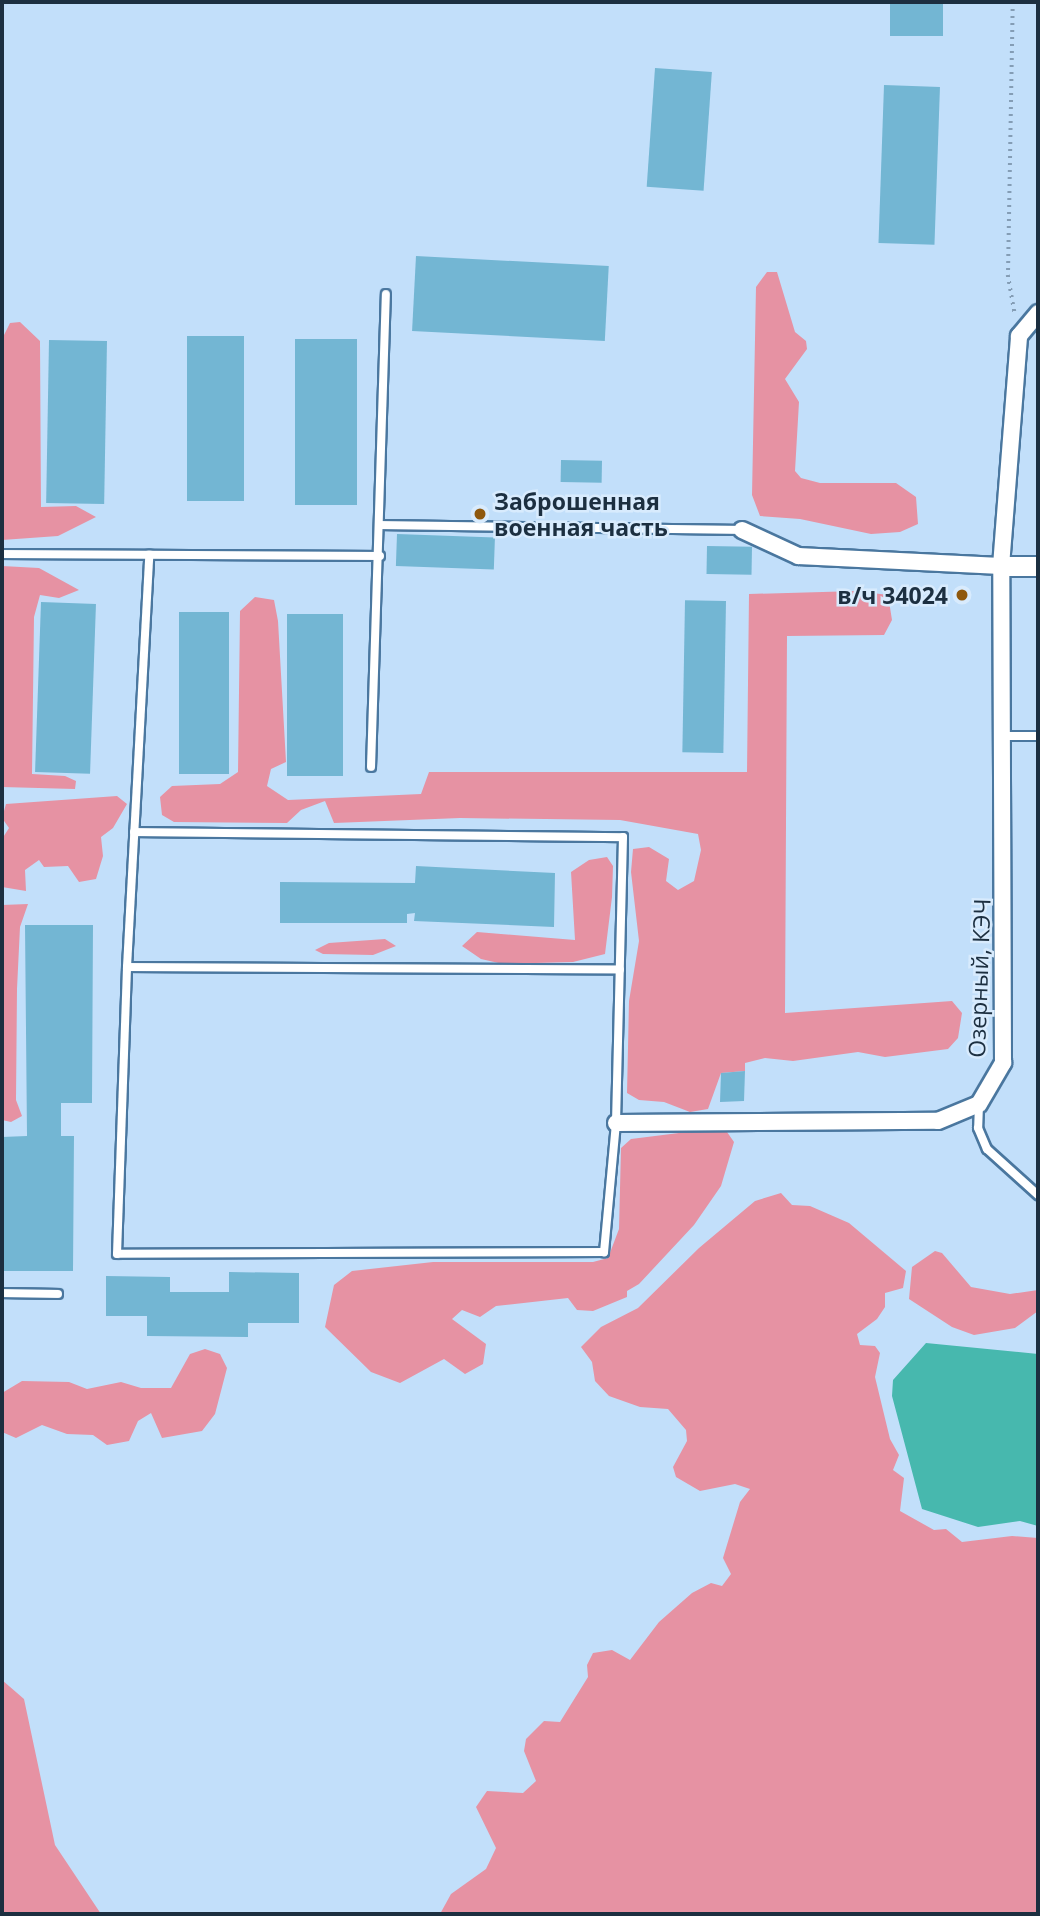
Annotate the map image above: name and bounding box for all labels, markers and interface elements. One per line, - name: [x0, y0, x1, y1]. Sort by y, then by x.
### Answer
- place label: Заброшенная военная часть: [494, 487, 668, 541]
- marker: Заброшенная военная часть: [472, 506, 488, 522]
- place label: в/ч 34024: [837, 581, 948, 609]
- marker: в/ч 34024: [954, 587, 970, 603]
- street label: Озерный, КЭЧ: [962, 898, 996, 1058]

